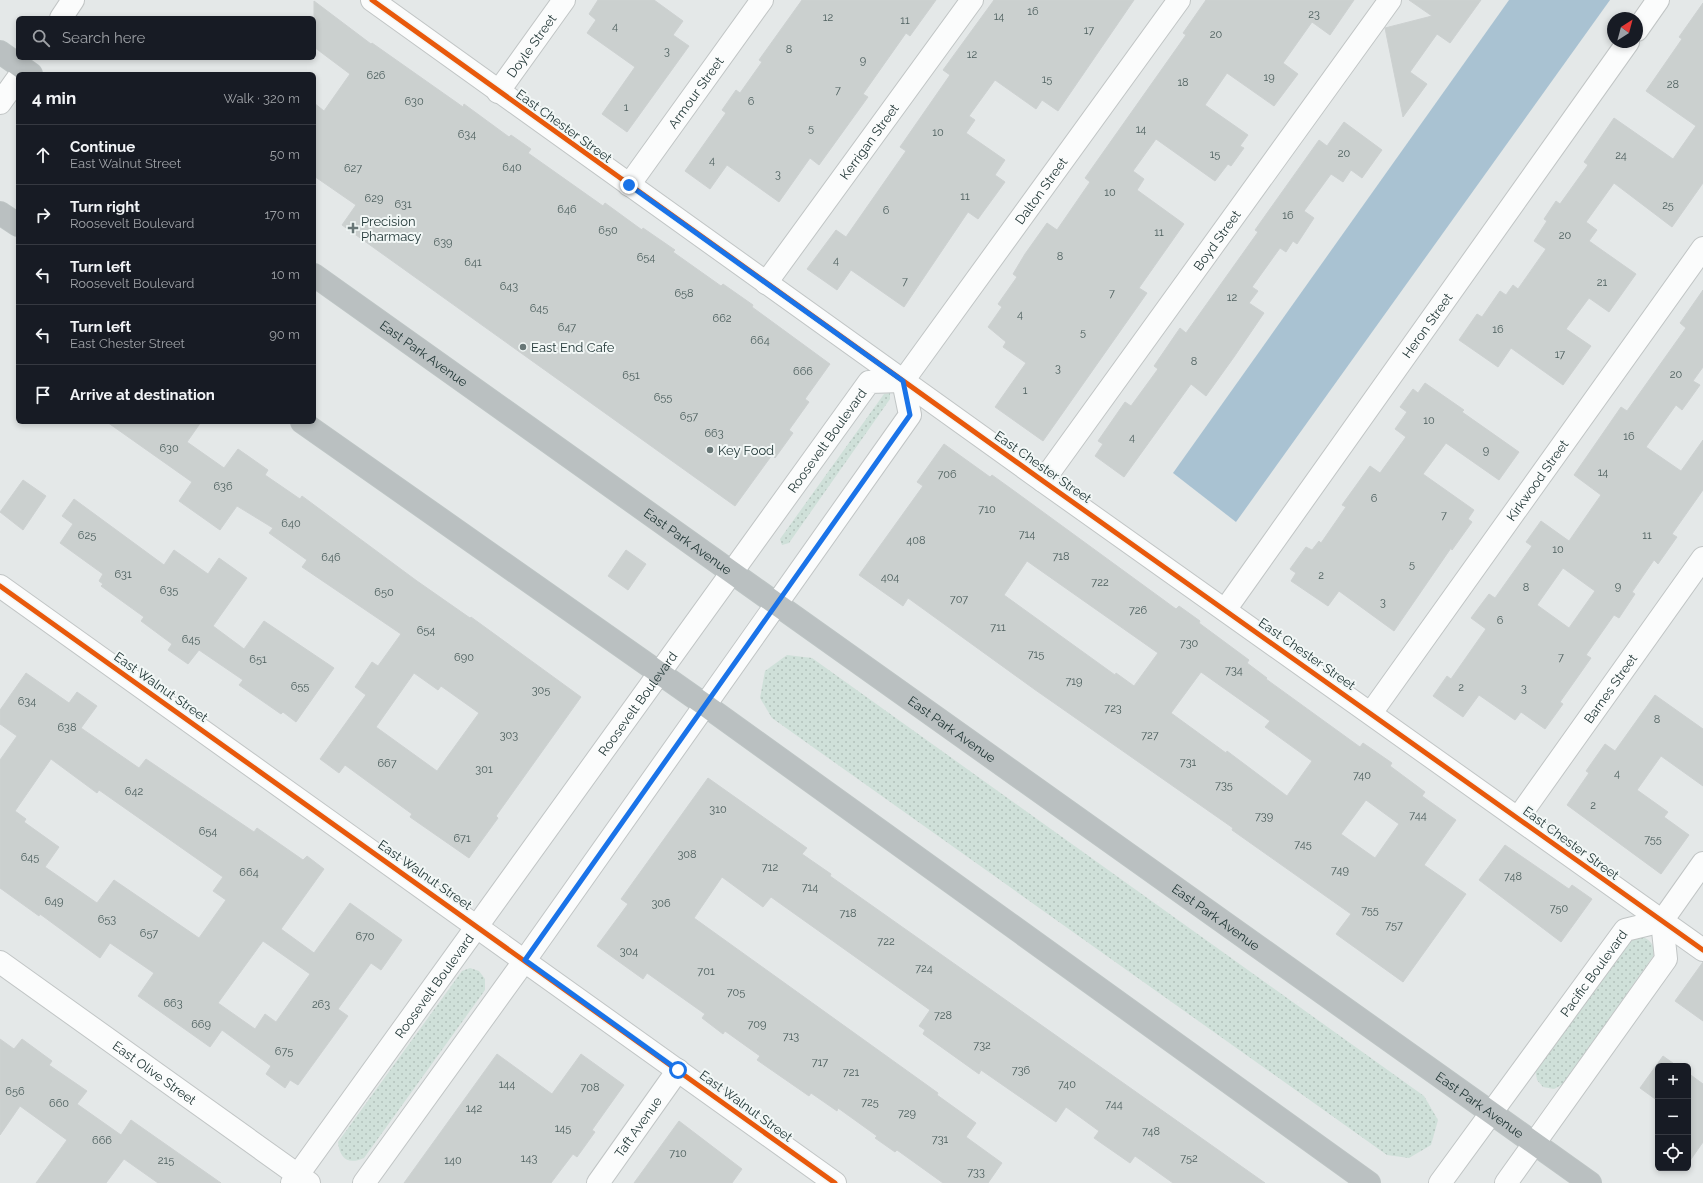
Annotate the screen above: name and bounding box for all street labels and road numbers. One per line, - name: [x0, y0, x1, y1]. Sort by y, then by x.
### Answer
- street label: Doyle Street: [503, 11, 559, 80]
- street label: Armour Street: [665, 53, 727, 131]
- street label: East Chester Street: [513, 86, 615, 166]
- street label: Kerrigan Street: [837, 100, 902, 182]
- street label: Dalton Street: [1012, 154, 1070, 227]
- street label: Boyd Street: [1190, 207, 1244, 273]
- street label: Heron Street: [1399, 289, 1455, 361]
- street label: East Park Avenue: [377, 317, 471, 390]
- street label: Roosevelt Boulevard: [784, 386, 869, 496]
- street label: East Chester Street: [992, 428, 1095, 506]
- street label: Kirkwood Street: [1503, 436, 1572, 524]
- street label: East Park Avenue: [641, 505, 735, 578]
- street label: East Chester Street: [1256, 615, 1359, 693]
- street label: East Walnut Street: [111, 649, 211, 725]
- street label: Roosevelt Boulevard: [595, 649, 680, 758]
- street label: Barnes Street: [1581, 650, 1640, 726]
- street label: East Park Avenue: [905, 693, 999, 765]
- street label: East Chester Street: [1520, 803, 1622, 883]
- street label: East Walnut Street: [375, 837, 475, 913]
- street label: East Park Avenue: [1169, 881, 1263, 953]
- street label: Pacific Boulevard: [1557, 927, 1630, 1019]
- street label: Roosevelt Boulevard: [392, 931, 477, 1041]
- street label: East Olive Street: [110, 1038, 200, 1108]
- street label: East Walnut Street: [697, 1067, 796, 1145]
- street label: East Park Avenue: [1433, 1068, 1527, 1141]
- street label: Taft Avenue: [611, 1093, 665, 1160]

